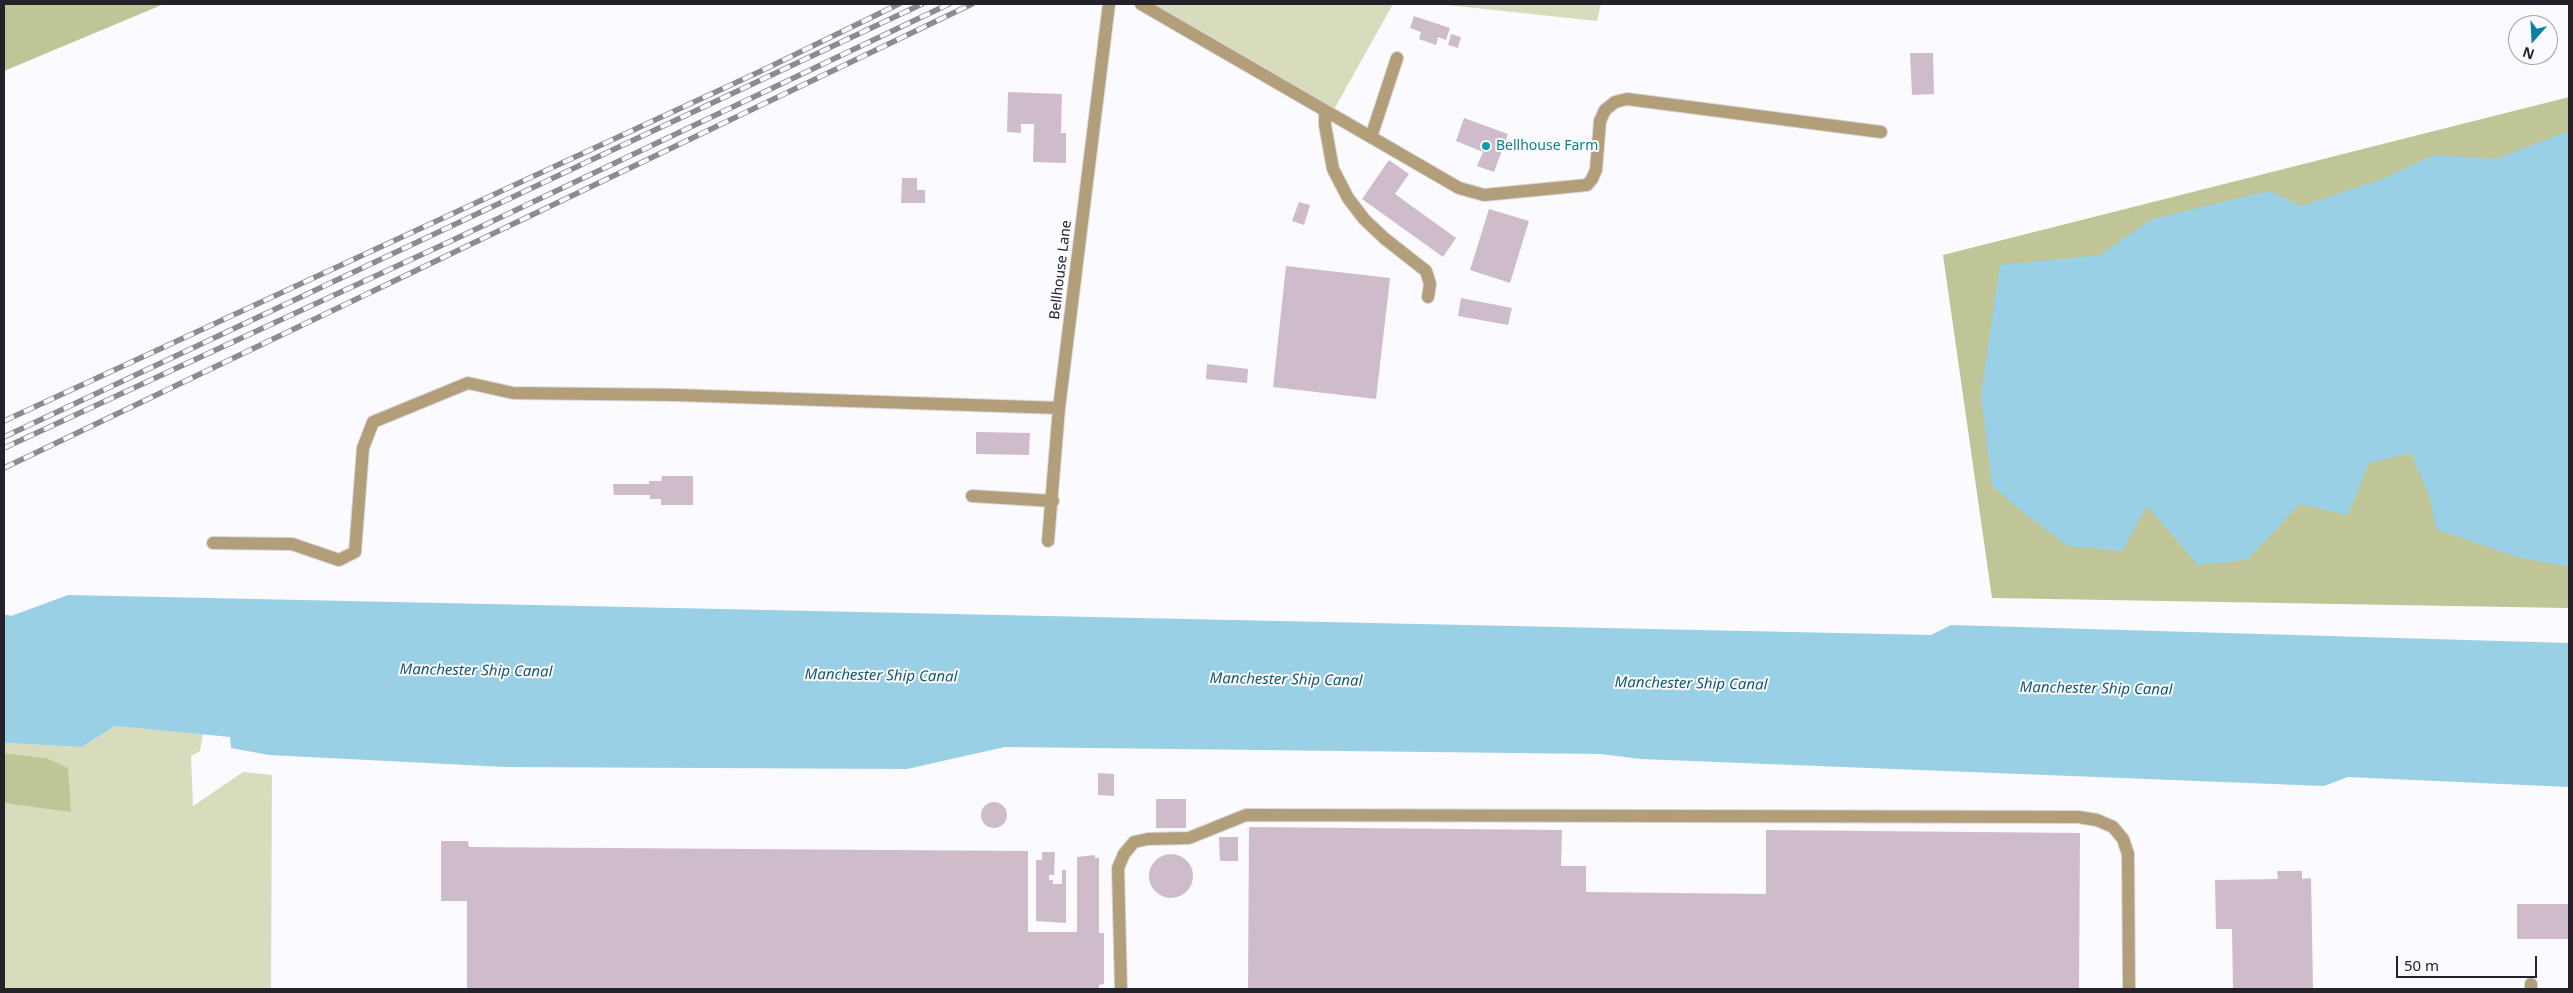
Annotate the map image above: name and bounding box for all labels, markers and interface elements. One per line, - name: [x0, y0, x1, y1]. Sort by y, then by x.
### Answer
- north arrow: [2508, 15, 2558, 65]
- text: N: [2520, 43, 2537, 65]
- place label: Bellhouse Farm: [1496, 138, 1598, 154]
- marker: Bellhouse Farm: [1480, 140, 1492, 152]
- street label: Bellhouse Lane: [1047, 219, 1075, 321]
- water label: Manchester Ship Canal: [399, 661, 553, 681]
- water label: Manchester Ship Canal: [804, 666, 958, 686]
- water label: Manchester Ship Canal: [1209, 670, 1363, 690]
- water label: Manchester Ship Canal: [1614, 674, 1768, 694]
- water label: Manchester Ship Canal: [2019, 679, 2173, 699]
- scale bar: [2398, 946, 2539, 978]
- text: 50 m: [2404, 955, 2439, 975]

